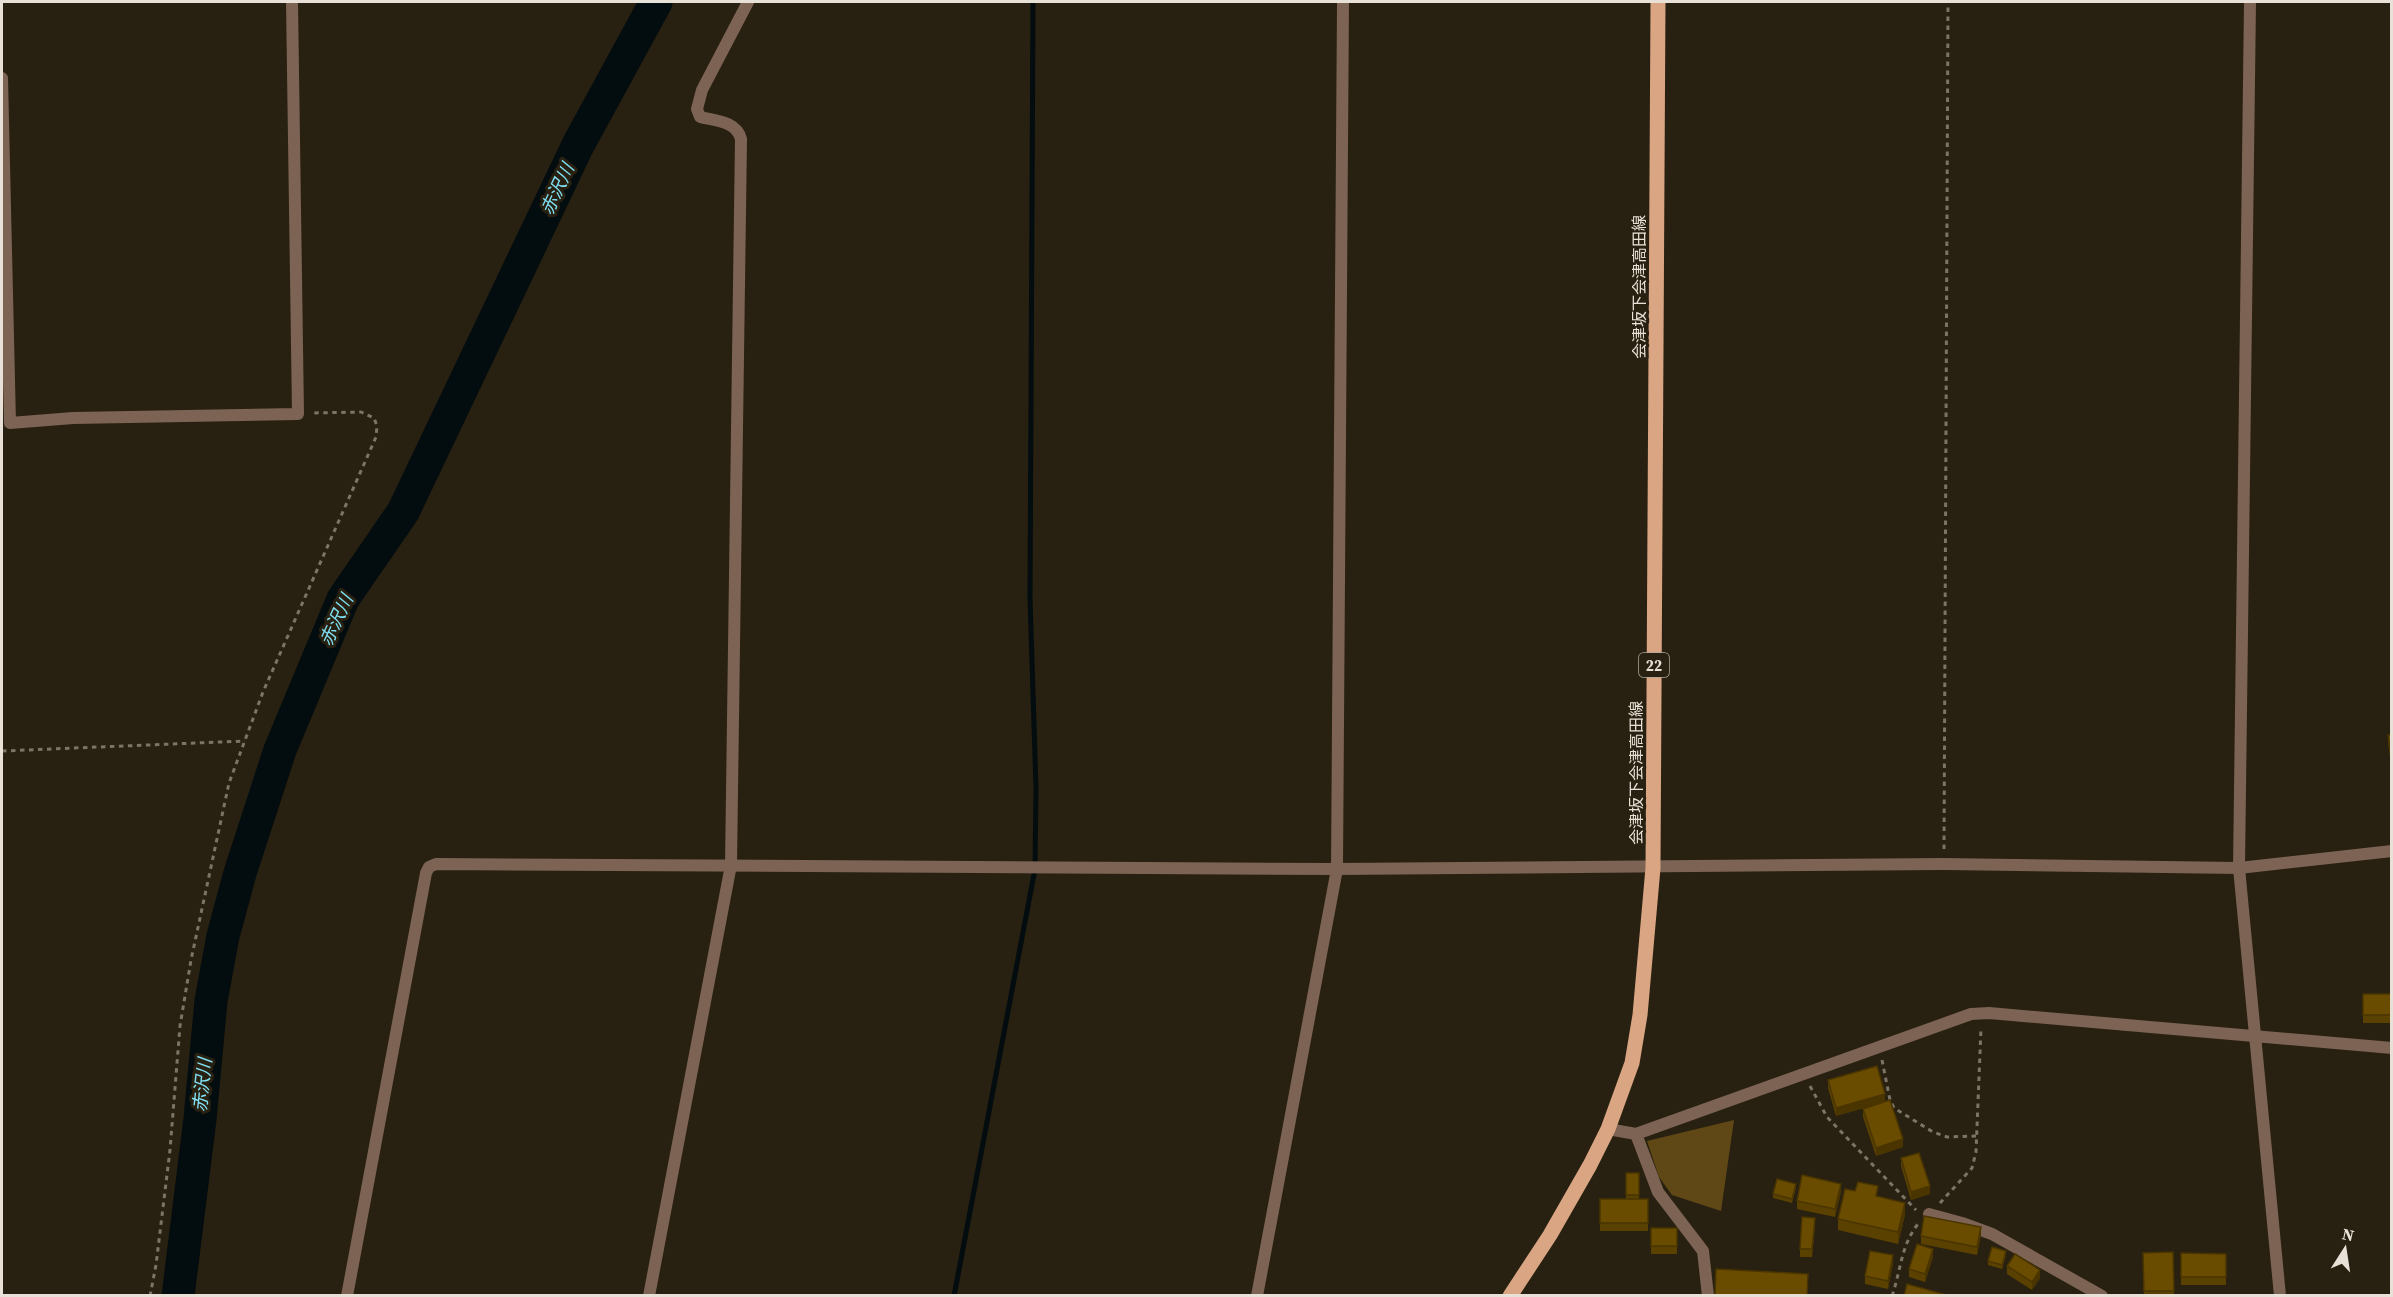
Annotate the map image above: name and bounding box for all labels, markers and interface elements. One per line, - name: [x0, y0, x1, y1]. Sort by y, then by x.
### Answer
- water label: 赤沢川: [534, 157, 581, 219]
- street label: 会津坂下会津高田線: [1628, 215, 1650, 359]
- water label: 赤沢川: [313, 588, 360, 650]
- road number: 22: [1639, 653, 1669, 677]
- street label: 会津坂下会津高田線: [1625, 701, 1647, 845]
- water label: 赤沢川: [187, 1055, 217, 1113]
- north arrow: [2315, 1219, 2375, 1279]
- text: N: [2340, 1222, 2356, 1246]

